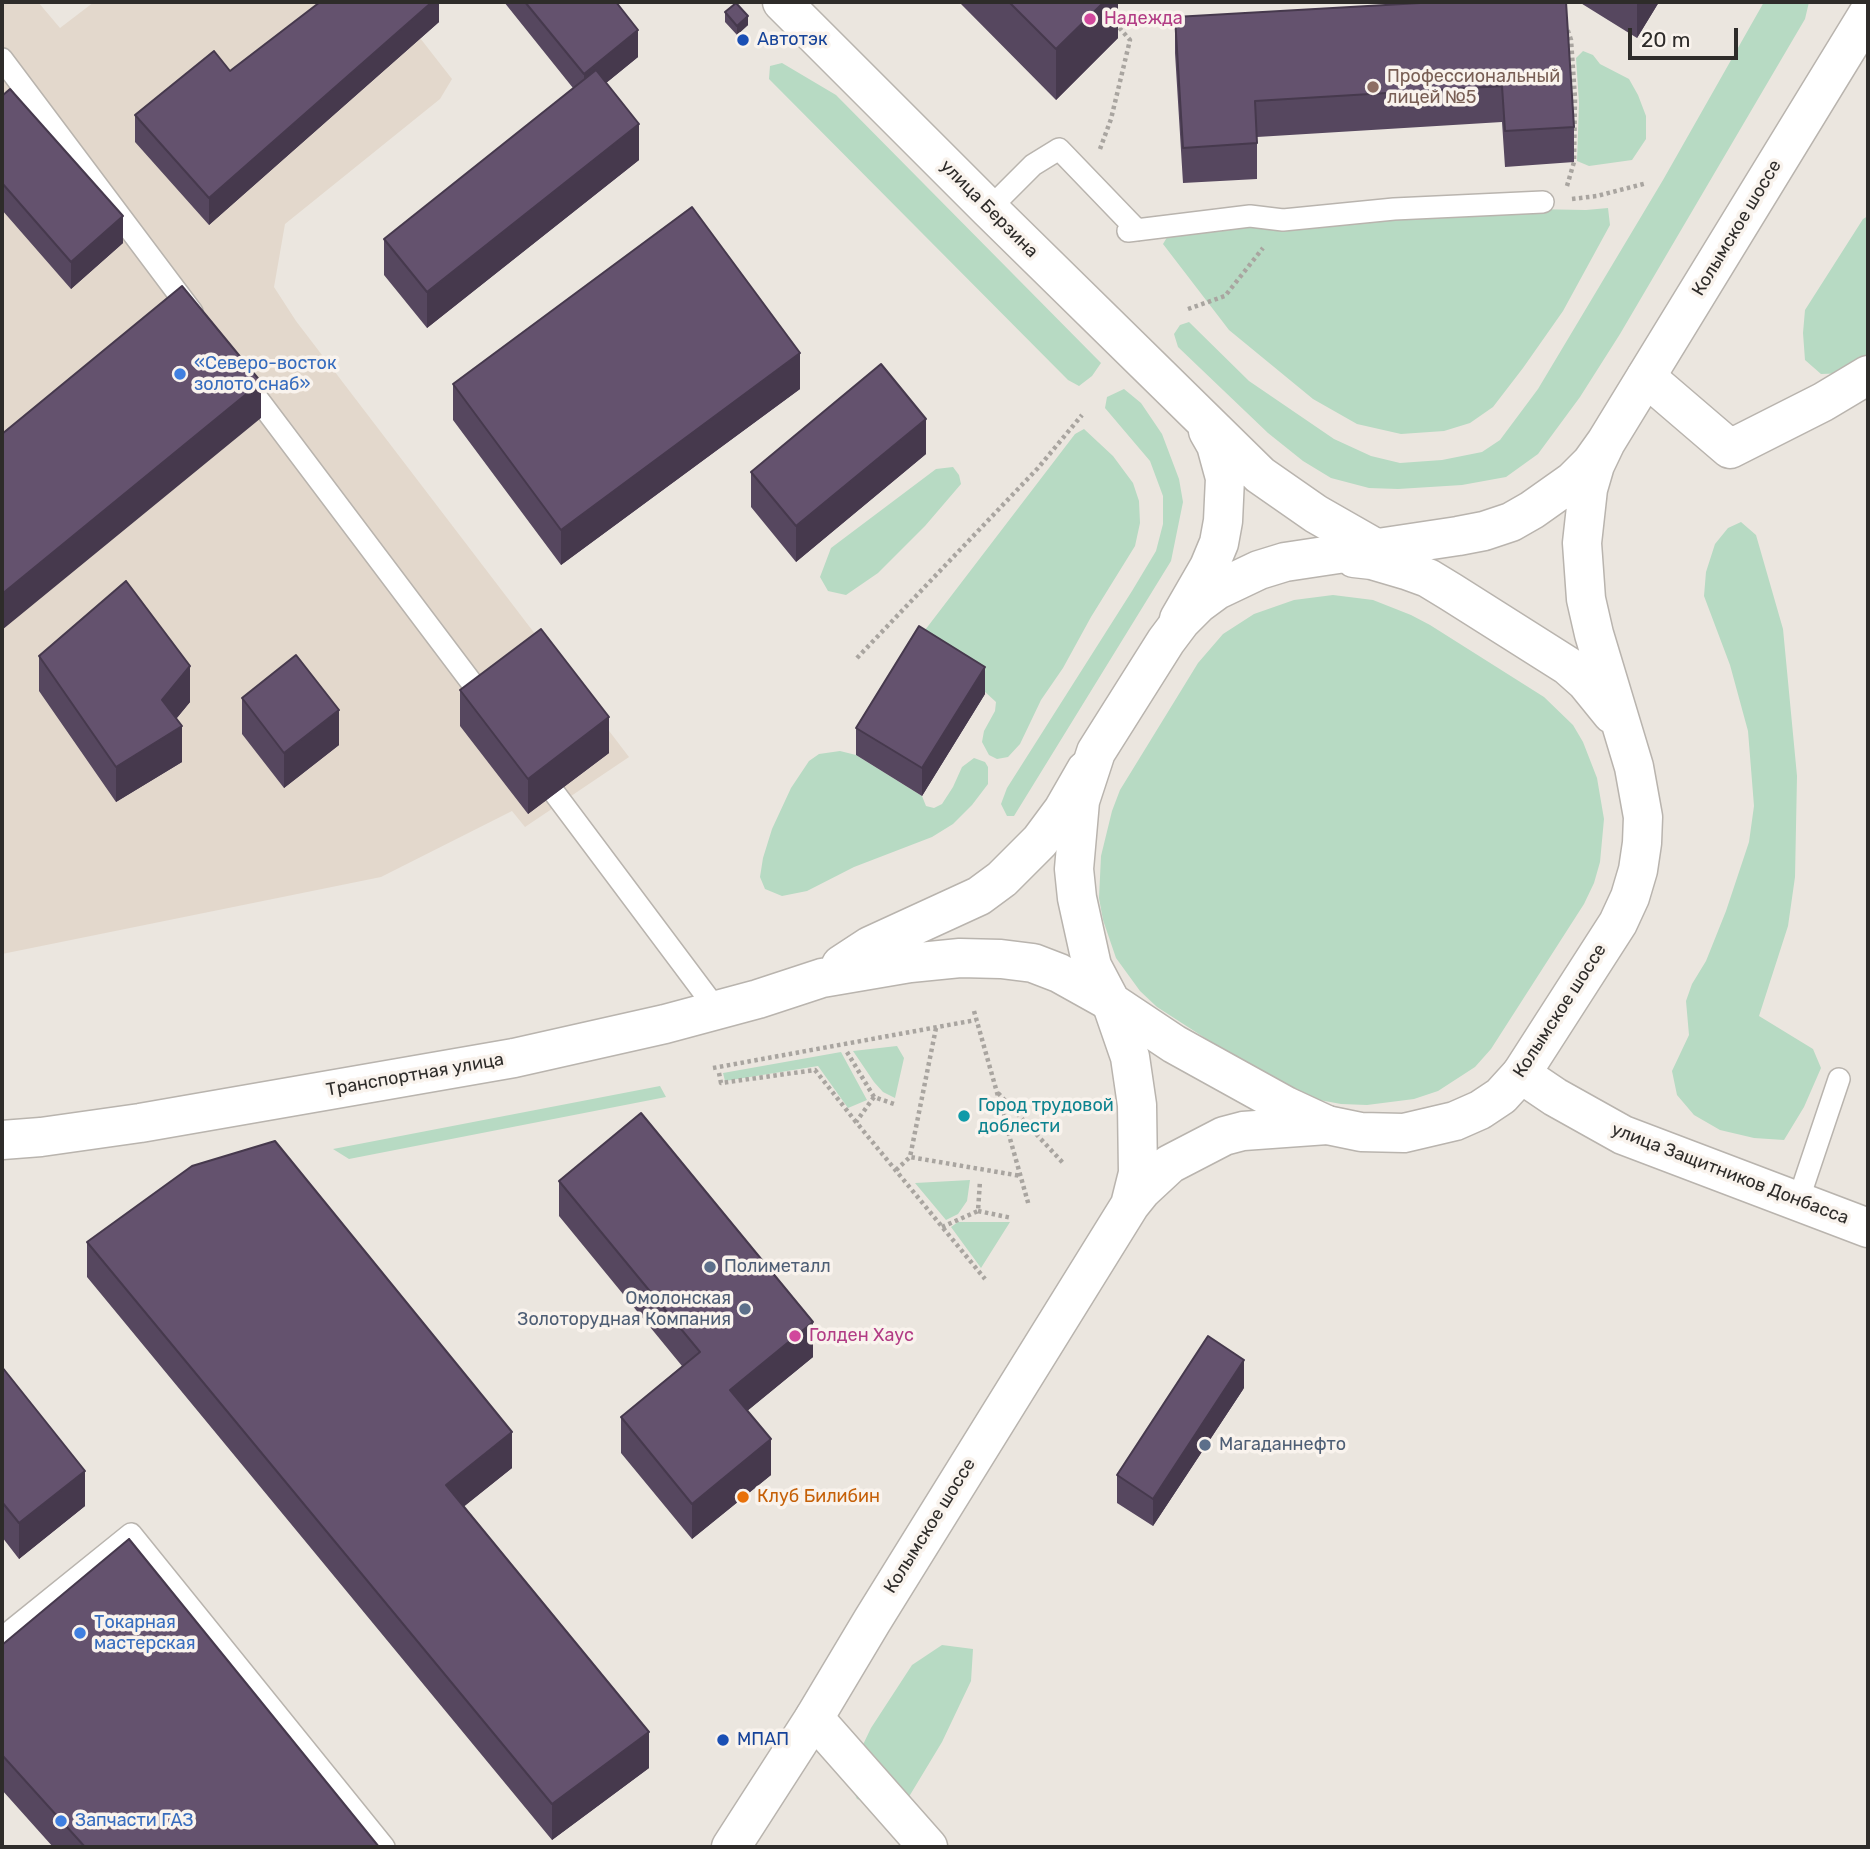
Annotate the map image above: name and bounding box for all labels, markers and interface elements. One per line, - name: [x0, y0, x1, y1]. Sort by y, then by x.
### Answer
- place label: Надежда: [1104, 8, 1183, 30]
- marker: Надежда: [1082, 11, 1098, 27]
- scale bar: [1632, 14, 1742, 58]
- text: 20 m: [1641, 27, 1690, 52]
- place label: Автотэк: [757, 29, 828, 51]
- marker: Автотэк: [735, 32, 751, 48]
- place label: Профессиональный лицей №5: [1387, 66, 1560, 108]
- marker: Профессиональный лицей №5: [1365, 79, 1381, 95]
- street label: улица Берзина: [936, 156, 1042, 262]
- street label: Колымское шоссе: [1688, 156, 1786, 300]
- place label: «Северо-восток золото снаб»: [194, 353, 337, 396]
- marker: «Северо-восток золото снаб»: [172, 366, 188, 382]
- street label: Колымское шоссе: [1509, 940, 1611, 1082]
- street label: Транспортная улица: [325, 1049, 505, 1101]
- place label: Город трудовой доблести: [978, 1095, 1114, 1138]
- marker: Город трудовой доблести: [956, 1108, 972, 1124]
- street label: улица Защитников Донбасса: [1608, 1119, 1852, 1229]
- place label: Полиметалл: [724, 1256, 831, 1278]
- marker: Полиметалл: [702, 1259, 718, 1275]
- place label: Омолонская Золоторудная Компания: [517, 1288, 731, 1330]
- marker: Омолонская Золоторудная Компания: [737, 1301, 753, 1317]
- place label: Голден Хаус: [809, 1325, 914, 1347]
- marker: Голден Хаус: [787, 1328, 803, 1344]
- place label: Магаданнефто: [1219, 1434, 1346, 1456]
- marker: Магаданнефто: [1197, 1437, 1213, 1453]
- street label: Колымское шоссе: [880, 1455, 980, 1597]
- place label: Клуб Билибин: [757, 1486, 880, 1508]
- marker: Клуб Билибин: [735, 1489, 751, 1505]
- place label: Токарная мастерская: [94, 1612, 196, 1654]
- marker: Токарная мастерская: [72, 1625, 88, 1641]
- place label: МПАП: [737, 1729, 789, 1751]
- marker: МПАП: [715, 1732, 731, 1748]
- place label: Запчасти ГАЗ: [75, 1810, 194, 1832]
- marker: Запчасти ГАЗ: [53, 1813, 69, 1829]

